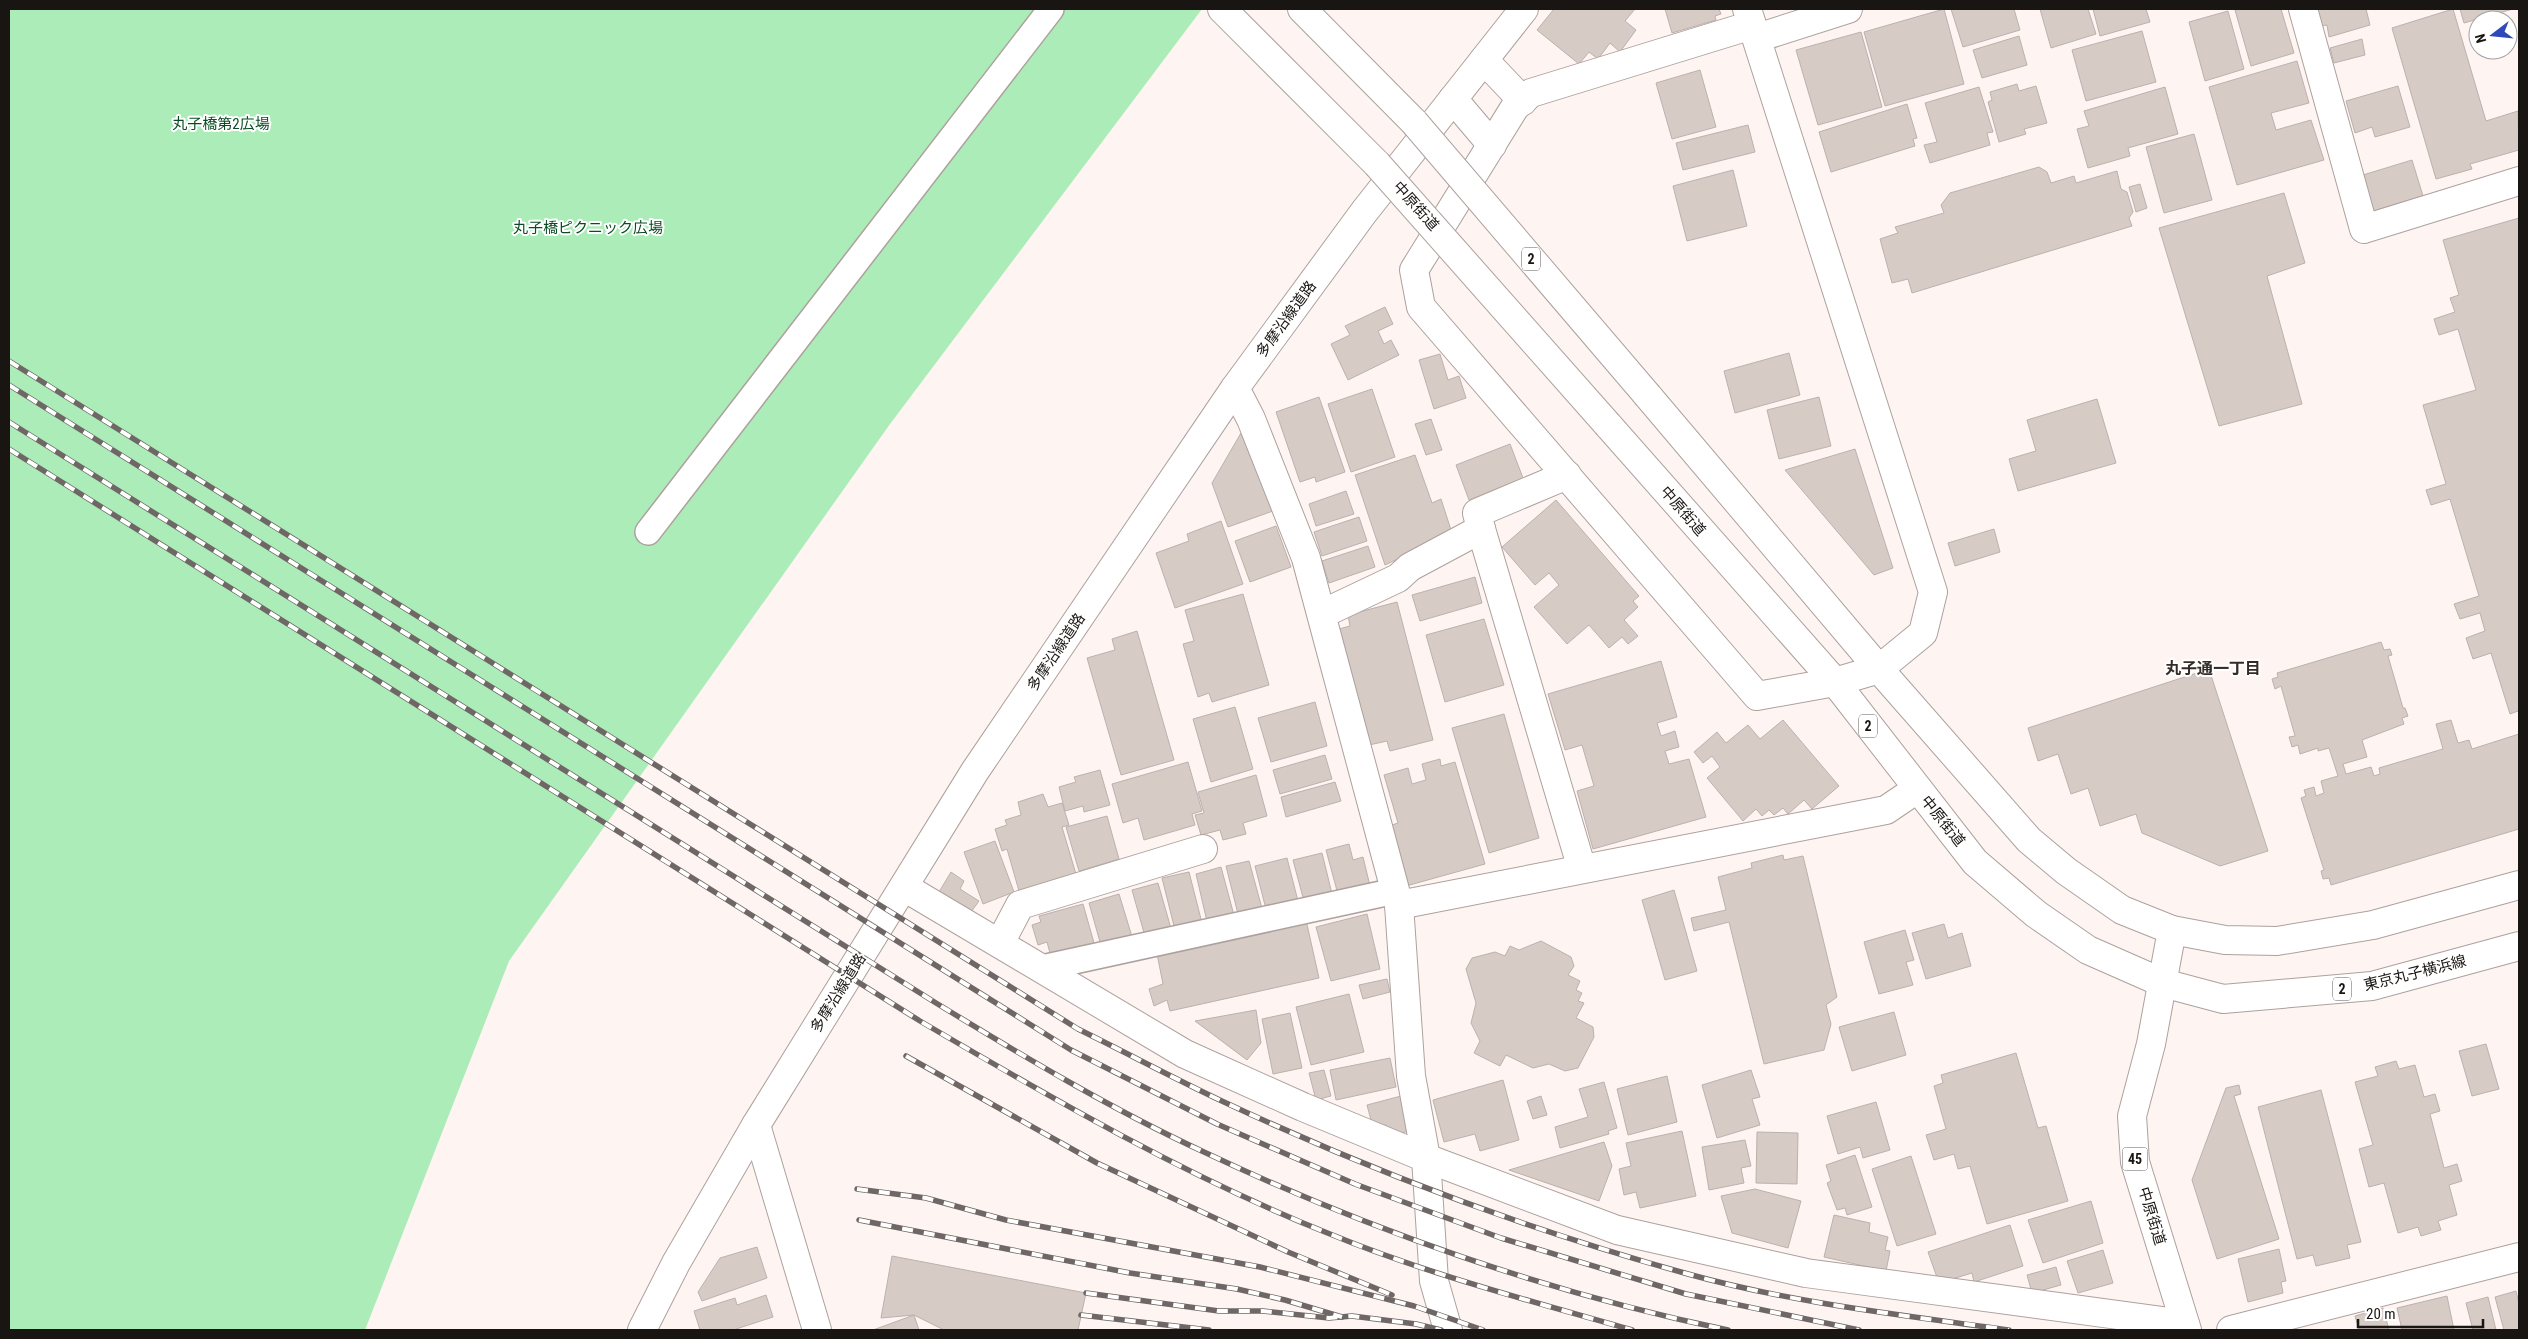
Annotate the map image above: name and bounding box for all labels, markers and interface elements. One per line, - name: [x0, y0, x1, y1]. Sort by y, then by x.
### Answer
- north arrow: [2468, 10, 2518, 60]
- text: N: [2472, 32, 2489, 45]
- park label: 丸子橋第2広場: [172, 115, 270, 133]
- street label: 中原街道: [1389, 178, 1443, 234]
- park label: 丸子橋ピクニック広場: [513, 219, 663, 237]
- road number: 2: [1522, 248, 1540, 270]
- street label: 多摩沿線道路: [1252, 277, 1320, 361]
- street label: 中原街道: [1657, 482, 1709, 540]
- street label: 多摩沿線道路: [1023, 610, 1089, 694]
- district label: 丸子通一丁目: [2165, 659, 2261, 678]
- road number: 2: [1859, 714, 1877, 738]
- street label: 中原街道: [1917, 792, 1969, 850]
- street label: 多摩沿線道路: [807, 950, 869, 1036]
- street label: 東京丸子横浜線: [2362, 952, 2468, 994]
- road number: 2: [2333, 978, 2351, 1001]
- road number: 45: [2122, 1148, 2148, 1170]
- street label: 中原街道: [2135, 1185, 2169, 1247]
- scale bar: [2358, 1296, 2483, 1328]
- text: 20 m: [2366, 1305, 2396, 1323]

